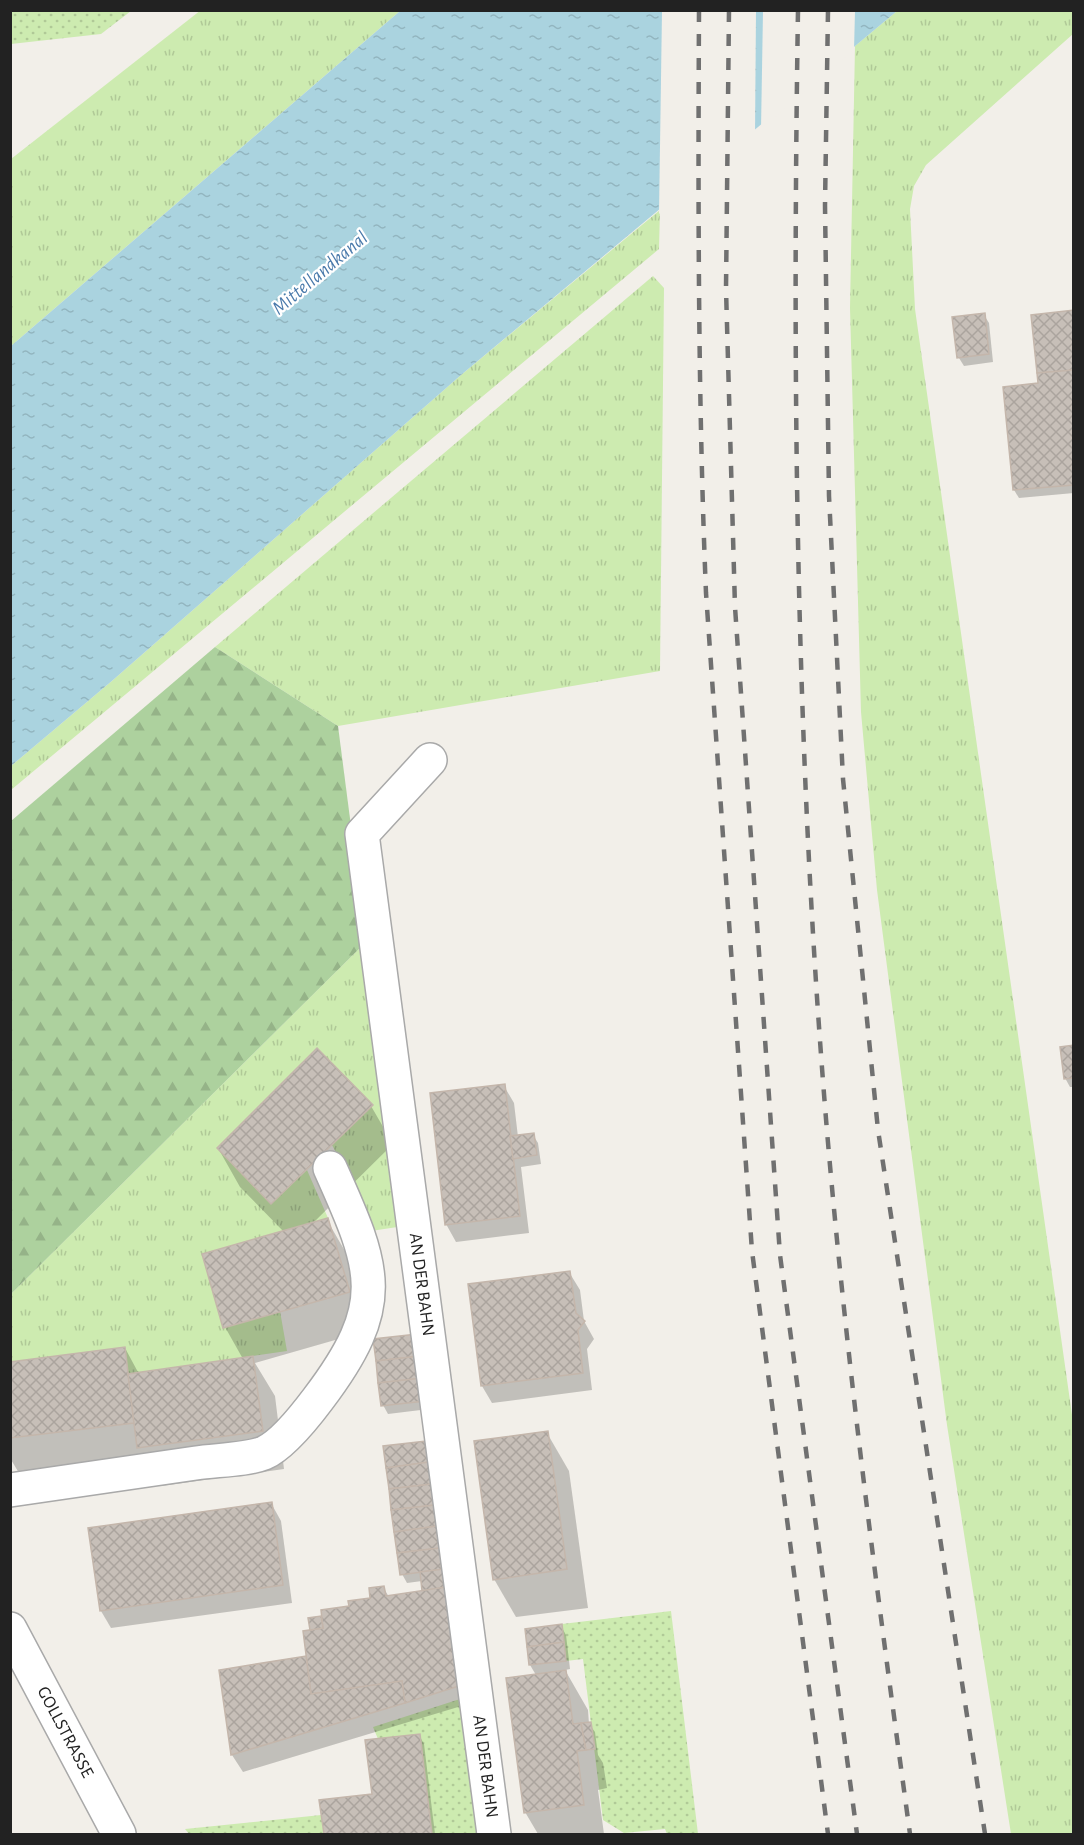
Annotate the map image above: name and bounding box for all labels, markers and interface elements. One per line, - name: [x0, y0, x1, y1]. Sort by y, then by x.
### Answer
- water label: Mittellandkanal: [268, 227, 372, 318]
- street label: AN DER BAHN: [406, 1232, 437, 1337]
- street label: GOLLSTRASSE: [33, 1684, 97, 1781]
- street label: AN DER BAHN: [469, 1714, 501, 1819]

